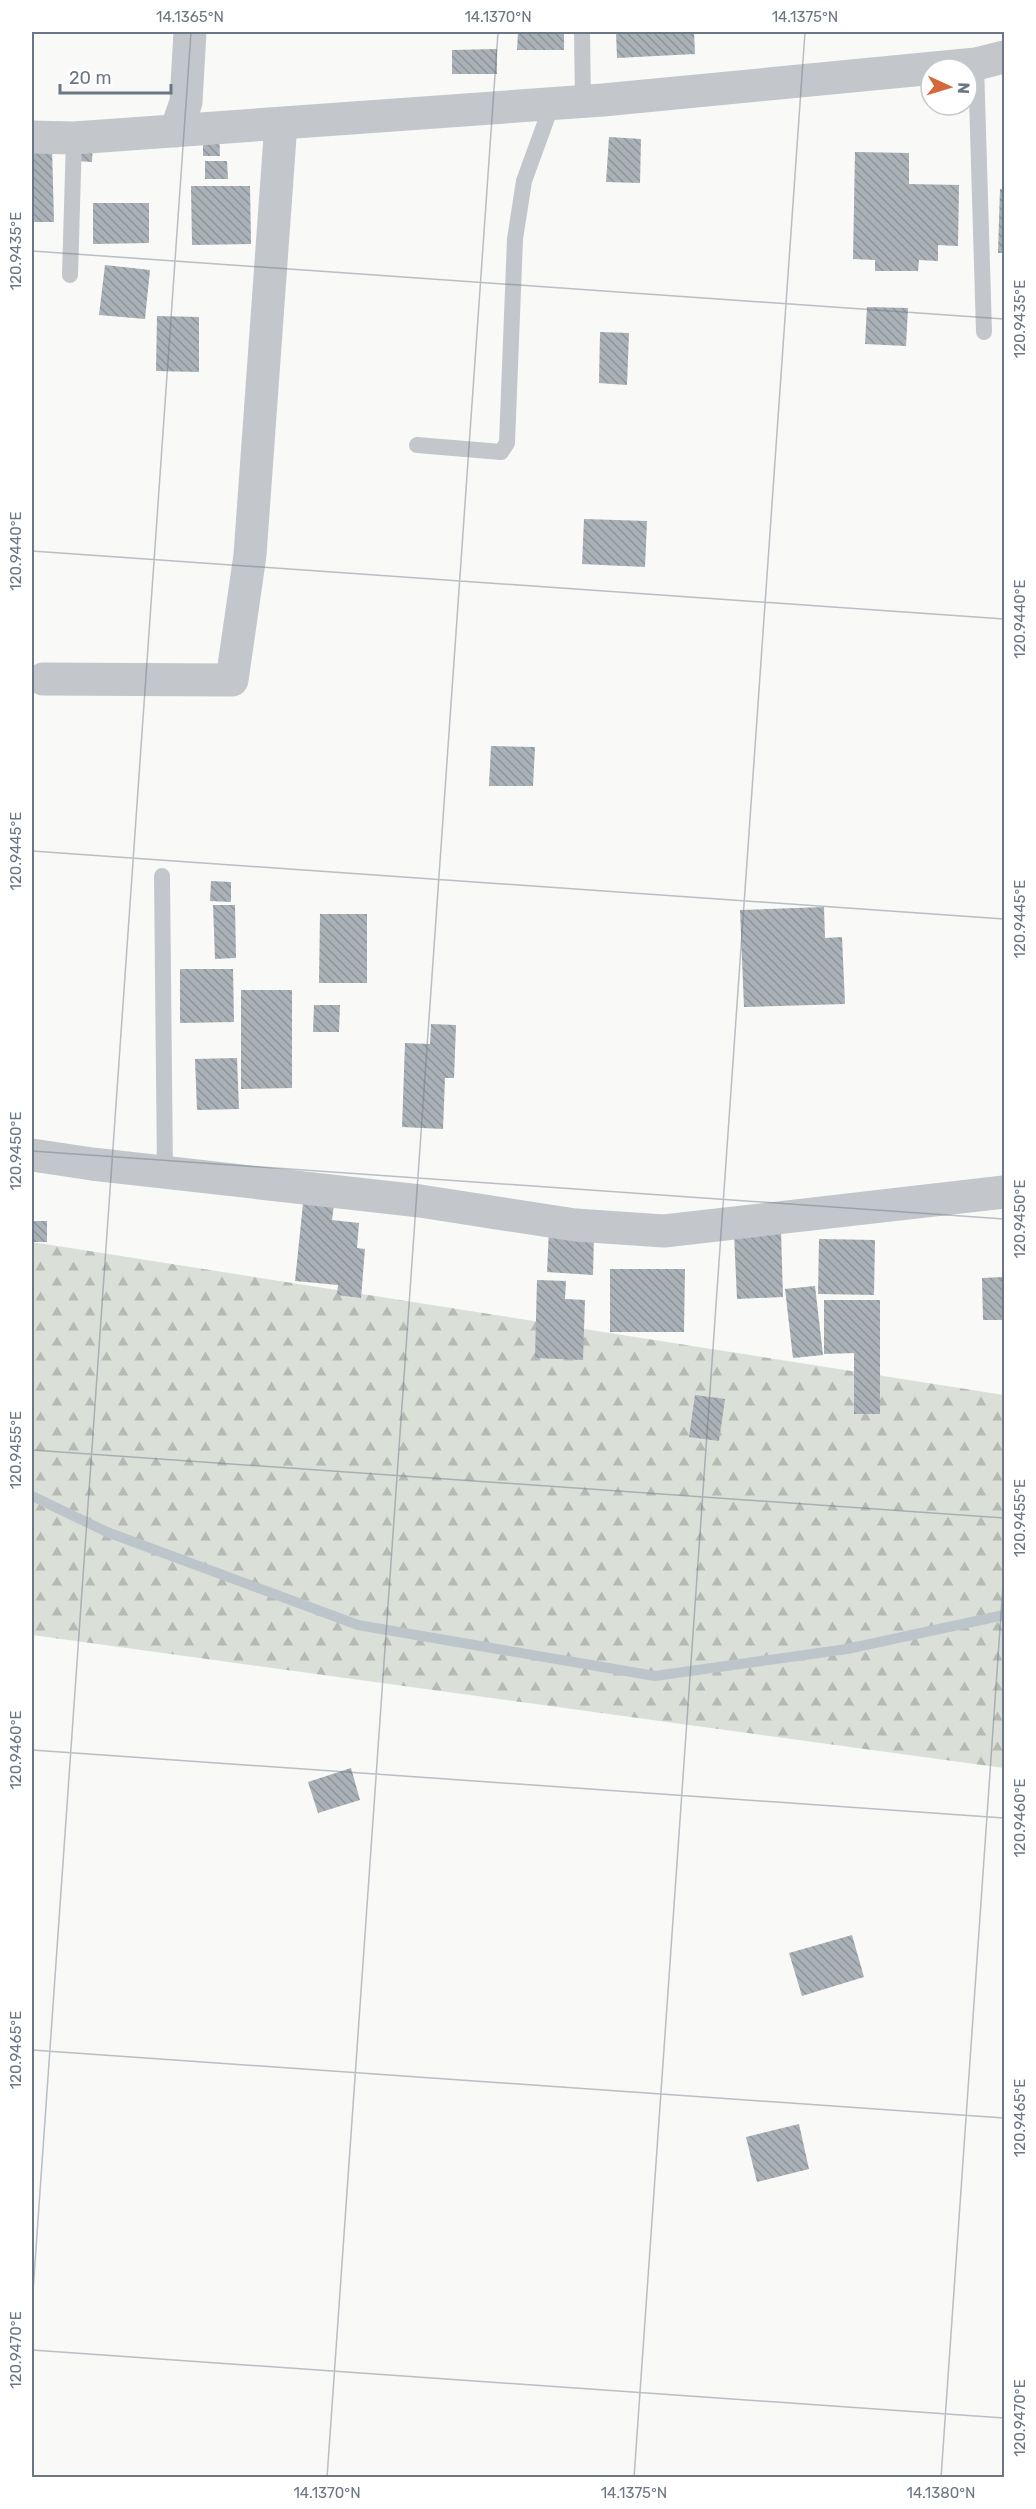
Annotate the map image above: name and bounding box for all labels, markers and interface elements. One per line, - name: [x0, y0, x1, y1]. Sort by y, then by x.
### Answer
- text: 14.1365°N: [156, 8, 224, 26]
- text: 14.1370°N: [464, 8, 532, 26]
- text: 14.1375°N: [772, 8, 838, 26]
- scale bar: [60, 57, 171, 95]
- north arrow: [919, 57, 979, 117]
- text: 20 m: [69, 67, 111, 89]
- text: N: [954, 82, 973, 94]
- text: 120.9435°E: [7, 212, 25, 290]
- text: 120.9435°E: [1011, 280, 1029, 358]
- text: 120.9440°E: [7, 511, 25, 591]
- text: 120.9440°E: [1011, 579, 1029, 659]
- text: 120.9445°E: [7, 812, 25, 890]
- text: 120.9445°E: [1011, 880, 1029, 958]
- text: 120.9450°E: [7, 1112, 25, 1190]
- text: 120.9450°E: [1011, 1180, 1029, 1258]
- text: 120.9455°E: [7, 1411, 25, 1489]
- text: 120.9455°E: [1011, 1479, 1029, 1557]
- text: 120.9460°E: [7, 1710, 25, 1790]
- text: 120.9460°E: [1011, 1778, 1029, 1858]
- text: 120.9465°E: [7, 2011, 25, 2089]
- text: 120.9465°E: [1011, 2079, 1029, 2157]
- text: 120.9470°E: [7, 2311, 25, 2389]
- text: 120.9470°E: [1011, 2379, 1029, 2457]
- text: 14.1370°N: [293, 2484, 361, 2502]
- text: 14.1375°N: [601, 2484, 667, 2502]
- text: 14.1380°N: [906, 2484, 976, 2502]

